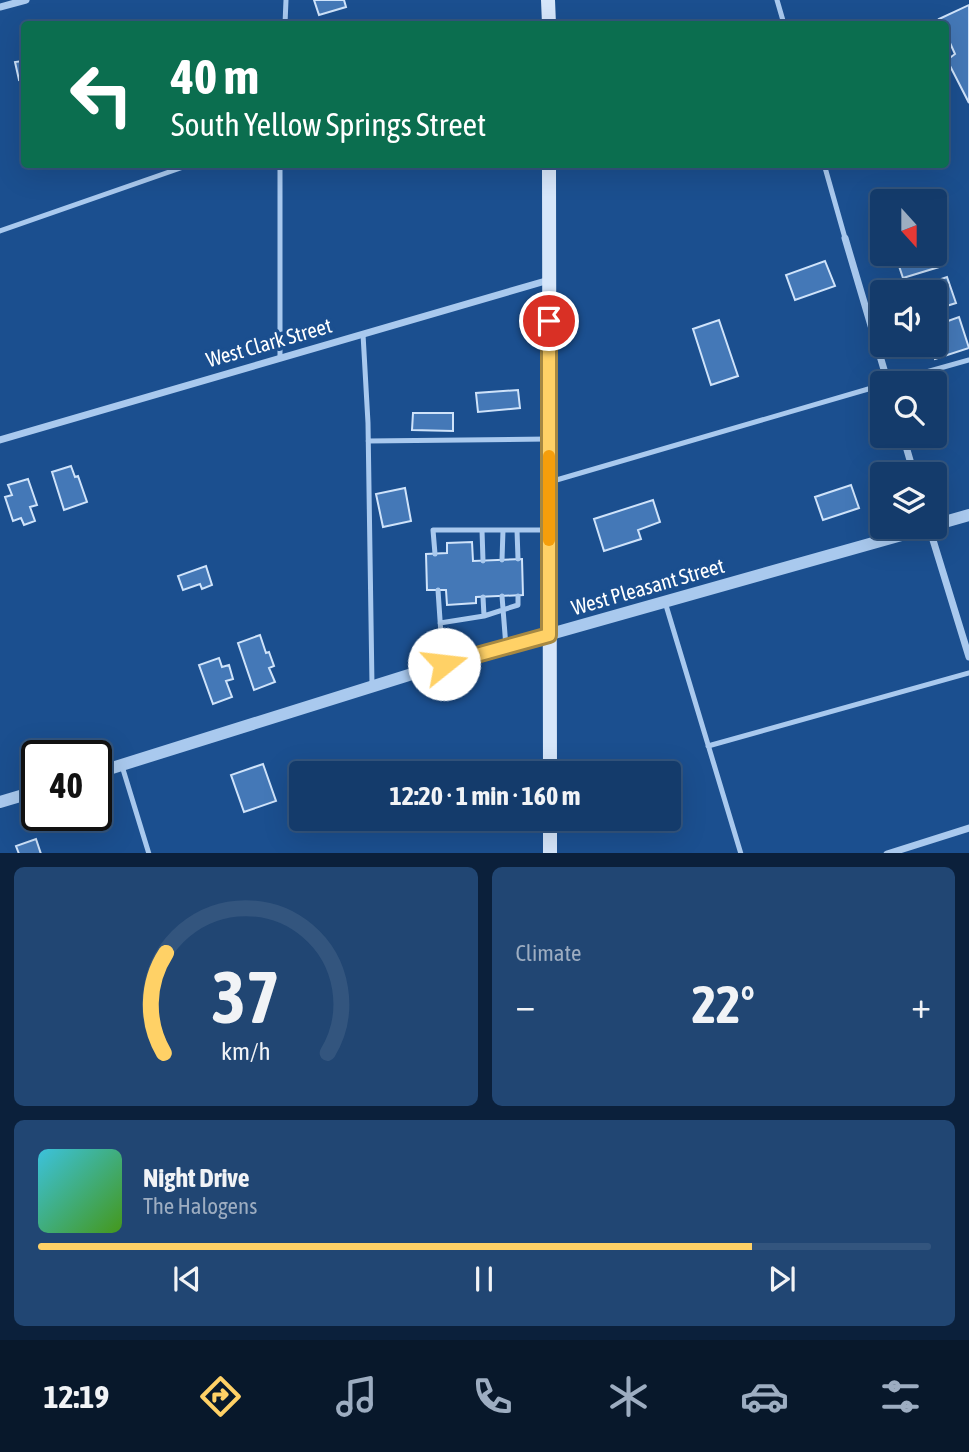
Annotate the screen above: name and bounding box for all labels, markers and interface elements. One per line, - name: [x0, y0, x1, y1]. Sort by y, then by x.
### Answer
- text: 40 m: [171, 48, 259, 104]
- icon: left: [56, 49, 147, 140]
- text: South Yellow Springs Street: [171, 106, 486, 143]
- north arrow: [870, 189, 947, 266]
- map controls: [870, 189, 947, 539]
- button: sound: [870, 280, 947, 357]
- pin: [519, 291, 579, 351]
- icon: arrive: [530, 302, 568, 340]
- street label: West Clark Street: [203, 313, 334, 371]
- button: search: [870, 371, 947, 448]
- button: layers: [870, 462, 947, 539]
- street label: West Pleasant Street: [569, 553, 727, 619]
- position arrow: [407, 627, 481, 701]
- speed limit sign: 40: [21, 740, 112, 831]
- text: 12:20 · 1 min · 160 m: [390, 781, 580, 811]
- text: Climate: [516, 940, 581, 966]
- text: 37: [212, 955, 280, 1038]
- text: 22°: [692, 974, 755, 1034]
- text: −: [516, 983, 535, 1026]
- text: +: [911, 983, 931, 1026]
- text: km/h: [221, 1036, 271, 1064]
- text: Night Drive: [143, 1163, 250, 1193]
- text: The Halogens: [143, 1193, 257, 1219]
- icon: previous: [168, 1260, 206, 1298]
- icon: pause: [465, 1260, 503, 1298]
- icon: next: [763, 1260, 801, 1298]
- icon: directions: [196, 1372, 245, 1421]
- icon: music: [332, 1372, 381, 1421]
- icon: phone: [468, 1372, 517, 1421]
- icon: climate: [604, 1372, 653, 1421]
- icon: car: [740, 1372, 789, 1421]
- icon: filters: [876, 1372, 925, 1421]
- text: 12:19: [44, 1378, 109, 1415]

